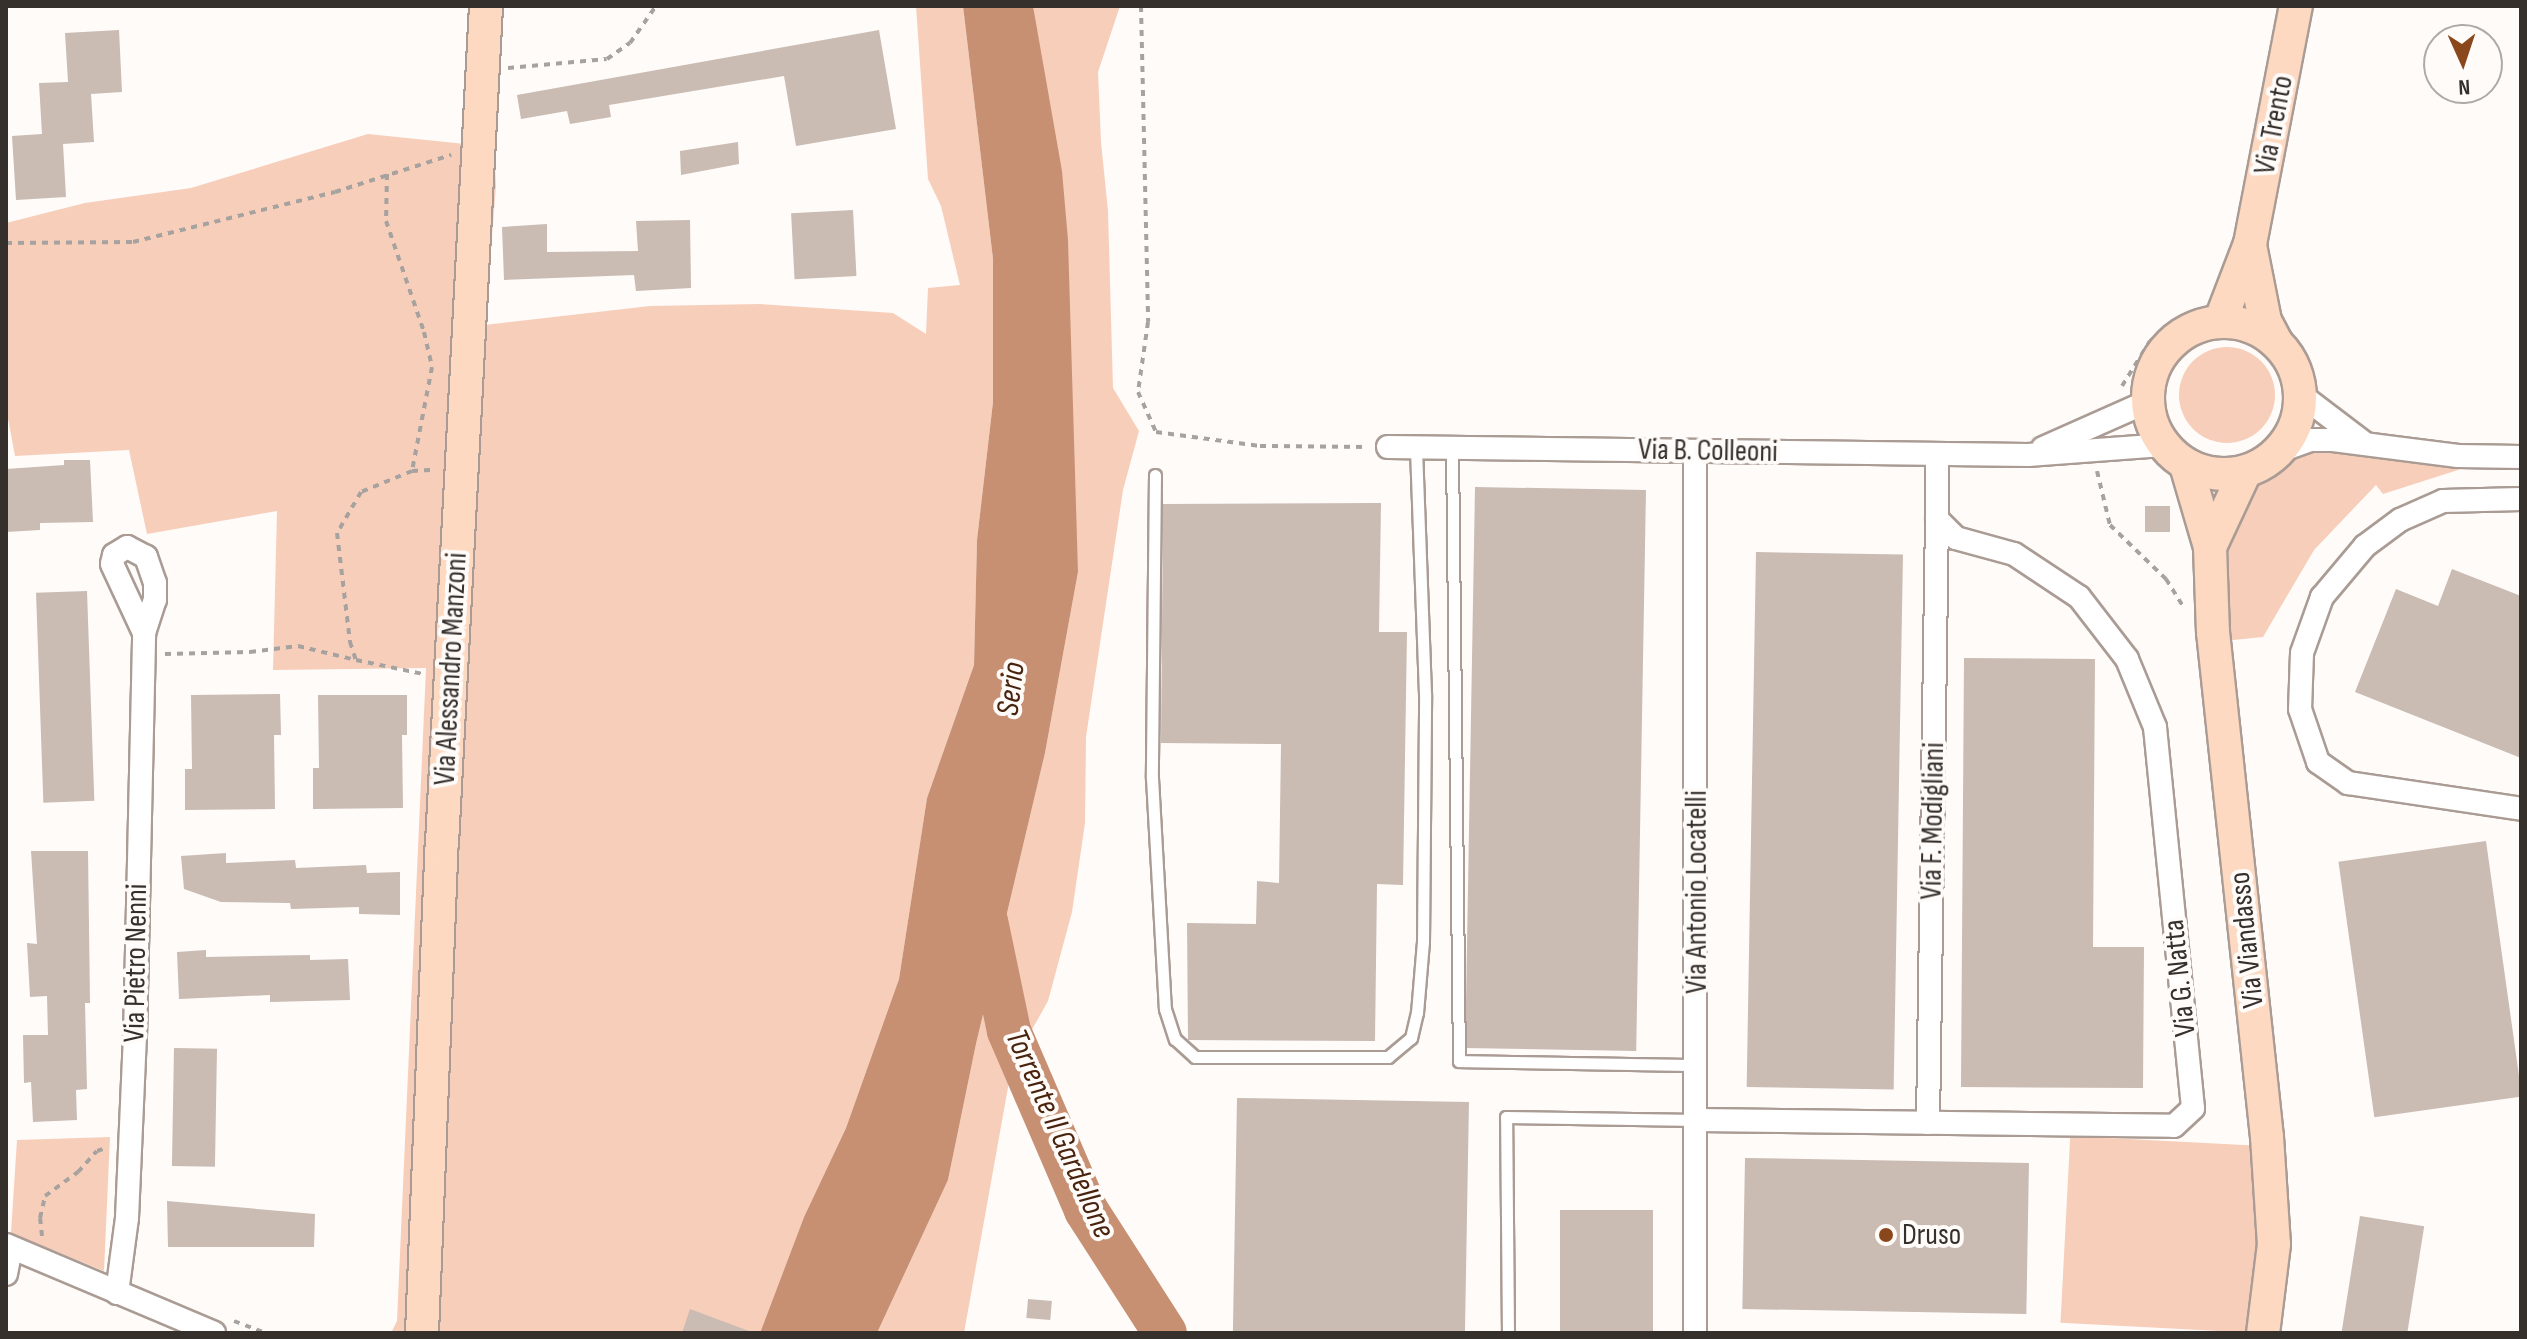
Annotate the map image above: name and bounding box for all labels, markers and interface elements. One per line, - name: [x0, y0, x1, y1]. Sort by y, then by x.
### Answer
- north arrow: [2423, 24, 2503, 104]
- street label: Via Trento: [2247, 73, 2301, 177]
- text: N: [2458, 73, 2471, 100]
- street label: Via B. Colleoni: [1638, 432, 1778, 470]
- street label: Via Alessandro Manzoni: [427, 552, 475, 786]
- water label: Serio: [990, 660, 1034, 718]
- street label: Via F. Modigliani: [1914, 742, 1952, 900]
- street label: Via Antonio Locatelli: [1679, 790, 1715, 994]
- street label: Via Viandasso: [2222, 870, 2272, 1010]
- street label: Via Pietro Nenni: [117, 883, 155, 1043]
- street label: Via G. Natta: [2156, 918, 2204, 1038]
- water label: Torrente Il Gardellone: [996, 1024, 1122, 1244]
- place label: Druso: [1902, 1217, 1961, 1253]
- marker: Druso: [1877, 1226, 1895, 1244]

